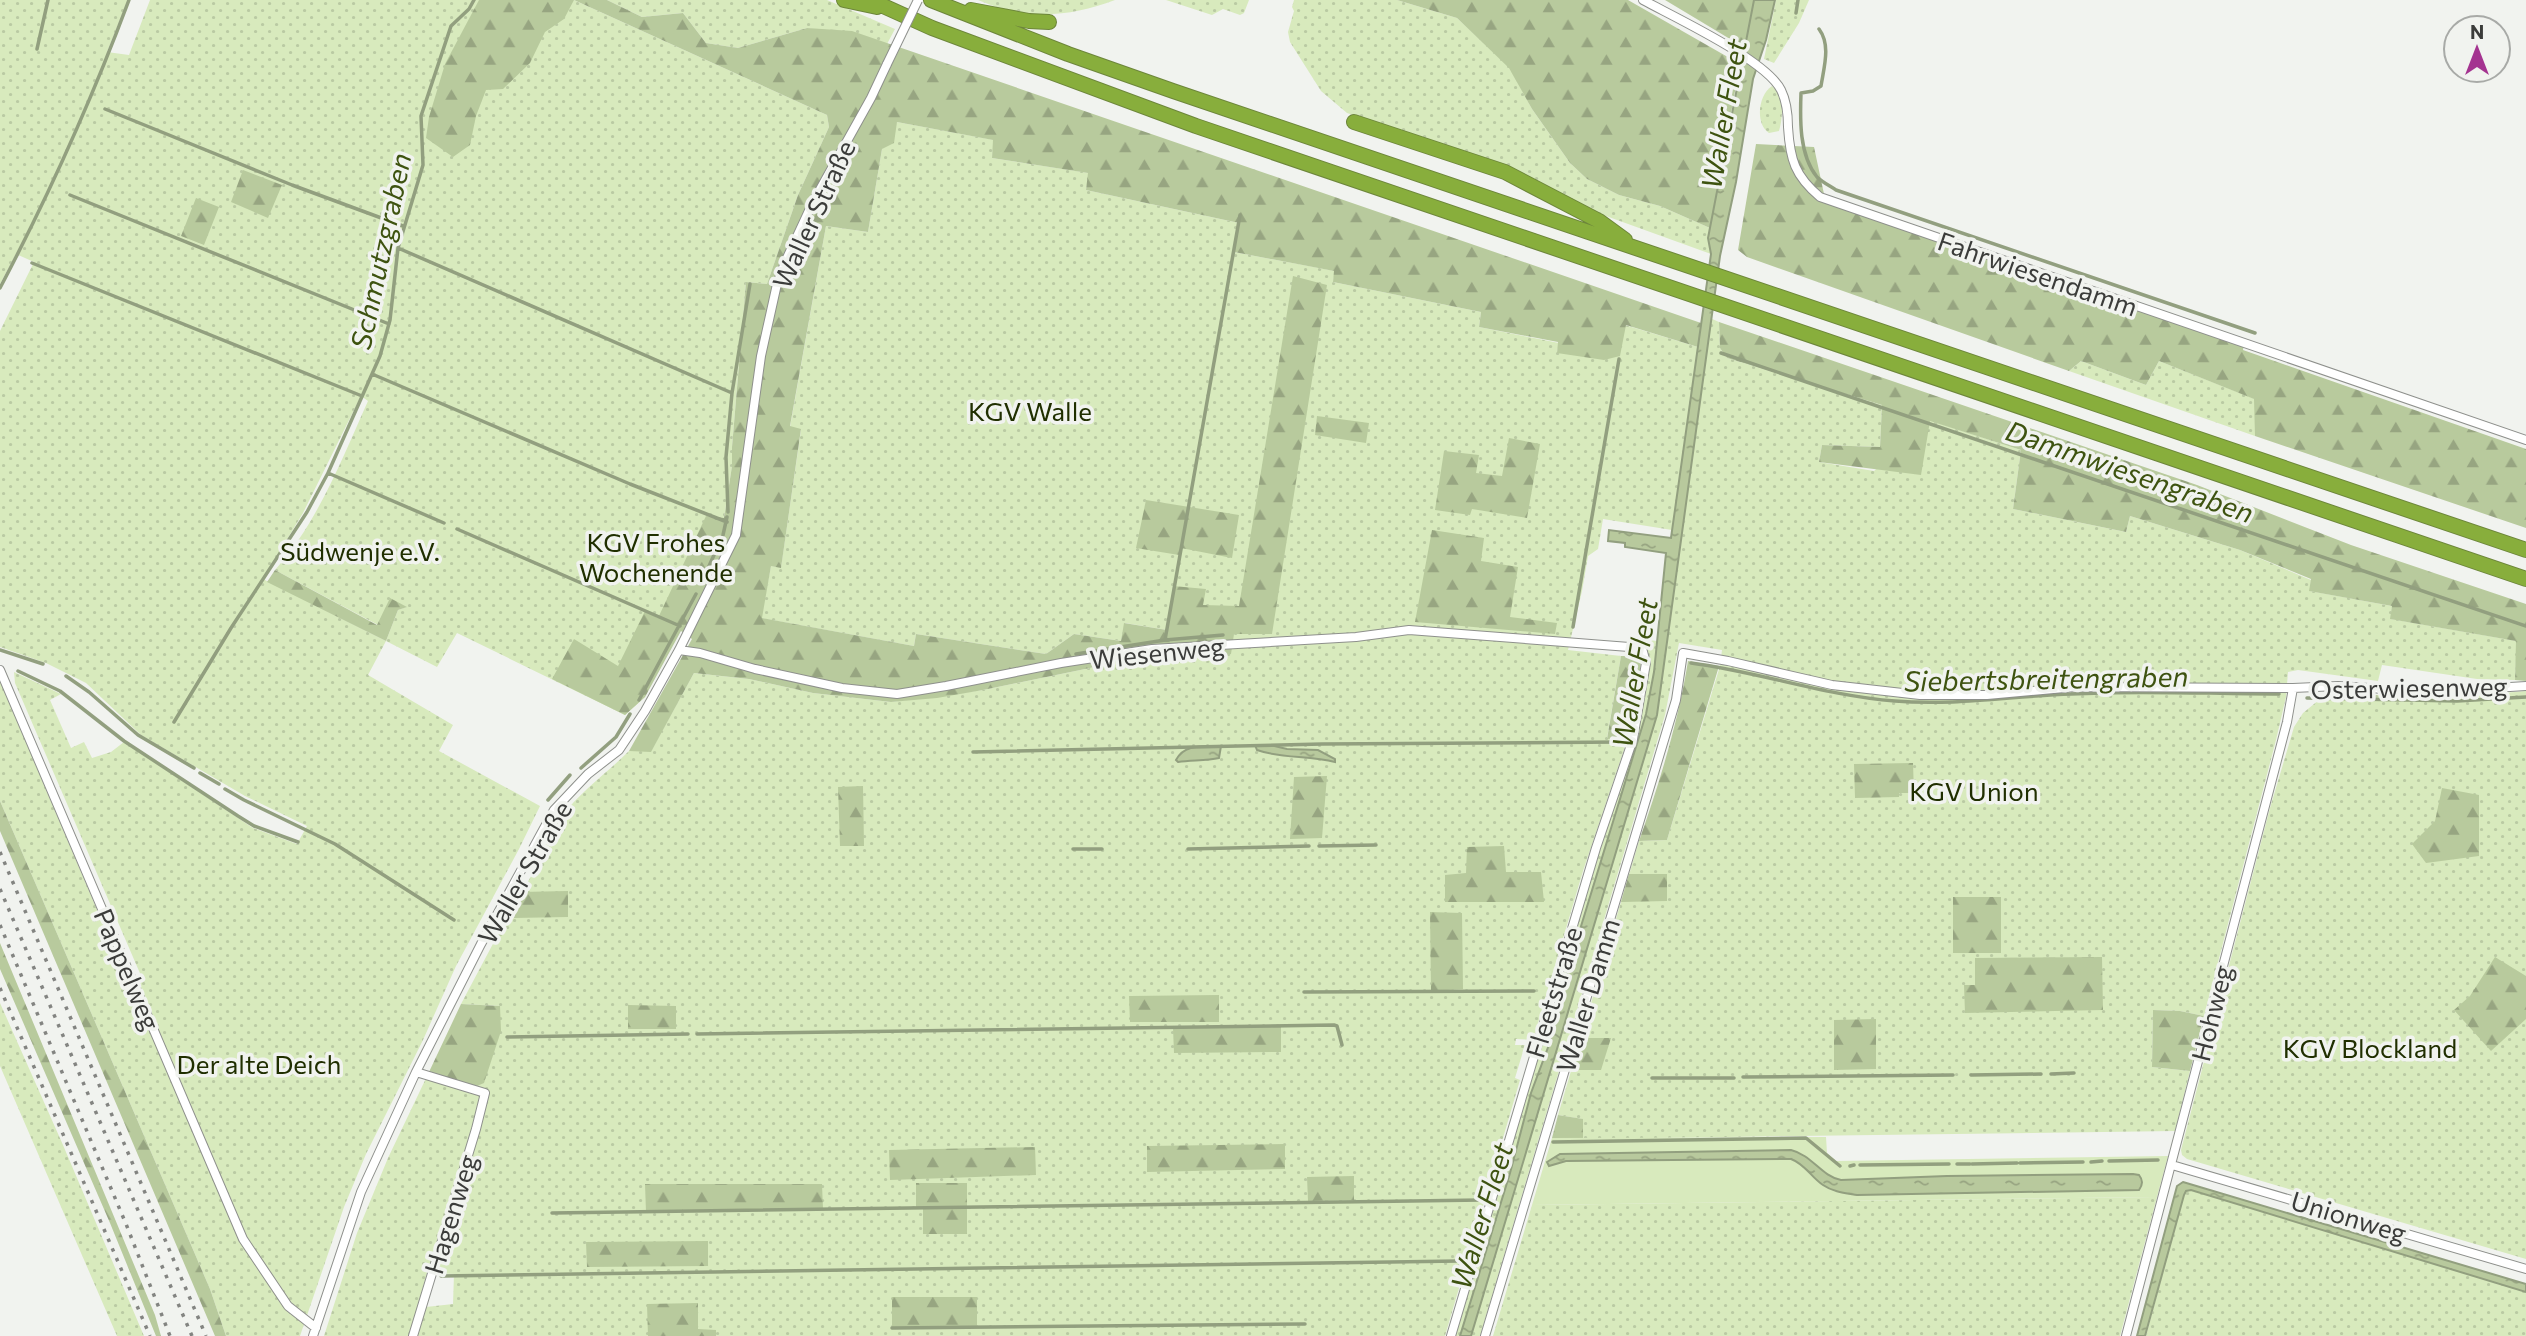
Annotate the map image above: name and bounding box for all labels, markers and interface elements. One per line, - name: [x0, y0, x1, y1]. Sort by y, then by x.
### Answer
- north arrow: [2442, 14, 2512, 84]
- text: N: [2470, 20, 2484, 43]
- water label: Waller Fleet: [1693, 36, 1753, 191]
- street label: Waller Straße: [765, 135, 861, 293]
- water label: Schmutzgraben: [343, 150, 417, 352]
- street label: Fahrwiesendamm: [1934, 224, 2142, 322]
- park label: KGV Walle: [968, 395, 1092, 426]
- water label: Dammwiesengraben: [2002, 413, 2258, 529]
- park label: KGV Frohes Wochenende: [579, 526, 733, 587]
- park label: Südwenje e.V.: [280, 535, 440, 566]
- water label: Waller Fleet: [1604, 595, 1664, 750]
- street label: Wiesenweg: [1088, 630, 1226, 674]
- water label: Siebertsbreitengraben: [1903, 659, 2189, 697]
- street label: Osterwiesenweg: [2310, 670, 2508, 704]
- park label: KGV Union: [1909, 775, 2039, 806]
- street label: Waller Straße: [471, 795, 577, 949]
- street label: Pappelweg: [88, 903, 168, 1035]
- street label: Waller Damm: [1549, 914, 1625, 1076]
- street label: Fleetstraße: [1518, 923, 1588, 1061]
- street label: Hohweg: [2184, 962, 2238, 1064]
- park label: KGV Blockland: [2283, 1032, 2457, 1063]
- park label: Der alte Deich: [177, 1048, 341, 1079]
- water label: Waller Fleet: [1443, 1138, 1520, 1293]
- street label: Hagenweg: [417, 1150, 483, 1278]
- street label: Unionweg: [2288, 1184, 2410, 1248]

